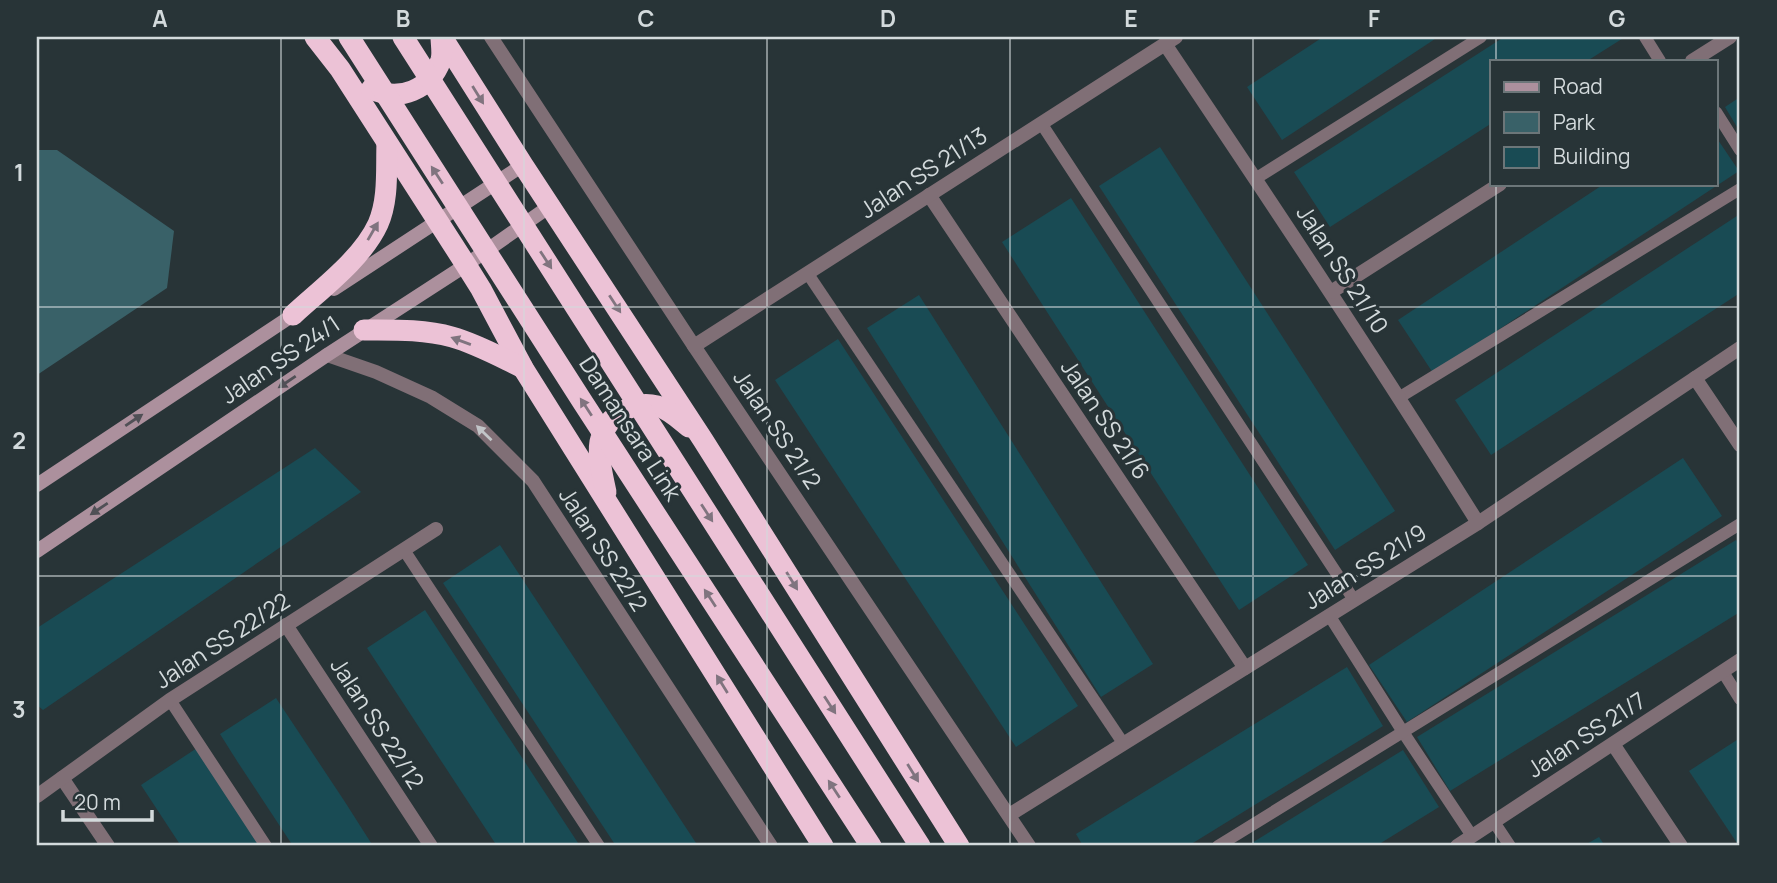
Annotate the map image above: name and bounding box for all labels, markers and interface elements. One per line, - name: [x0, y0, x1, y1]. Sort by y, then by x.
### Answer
- text: A: [152, 2, 168, 34]
- text: B: [396, 2, 410, 34]
- text: C: [638, 2, 655, 34]
- text: D: [880, 2, 896, 34]
- text: E: [1124, 2, 1138, 34]
- text: F: [1368, 2, 1380, 34]
- text: G: [1609, 2, 1626, 34]
- legend: [1490, 60, 1718, 186]
- text: Road: [1553, 72, 1603, 100]
- one-way arrow: [472, 85, 485, 104]
- text: Park: [1553, 108, 1595, 136]
- street label: Jalan SS 21/13: [853, 119, 993, 225]
- text: Building: [1553, 142, 1630, 170]
- text: 1: [14, 156, 24, 188]
- one-way arrow: [431, 165, 444, 184]
- street label: Jalan SS 21/10: [1290, 199, 1396, 339]
- one-way arrow: [367, 221, 379, 241]
- one-way arrow: [539, 250, 552, 269]
- one-way arrow: [608, 295, 621, 314]
- street label: Jalan SS 24/1: [214, 307, 346, 411]
- one-way arrow: [450, 335, 471, 346]
- street label: Damansara Link: [572, 350, 690, 507]
- street label: Jalan SS 21/6: [1054, 353, 1158, 485]
- street label: Jalan SS 21/2: [726, 363, 830, 495]
- one-way arrow: [278, 375, 296, 389]
- one-way arrow: [580, 398, 593, 417]
- one-way arrow: [125, 414, 144, 427]
- text: 2: [12, 424, 26, 456]
- one-way arrow: [476, 425, 493, 441]
- street label: Jalan SS 22/2: [552, 481, 656, 617]
- one-way arrow: [90, 502, 108, 516]
- one-way arrow: [701, 504, 714, 523]
- street label: Jalan SS 21/9: [1298, 516, 1432, 616]
- one-way arrow: [785, 571, 798, 590]
- street label: Jalan SS 22/22: [148, 585, 296, 695]
- one-way arrow: [703, 589, 717, 607]
- street label: Jalan SS 22/12: [324, 651, 432, 795]
- one-way arrow: [716, 674, 729, 693]
- street label: Jalan SS 21/7: [1520, 684, 1652, 784]
- text: 3: [12, 693, 26, 725]
- one-way arrow: [823, 695, 836, 715]
- one-way arrow: [907, 763, 920, 783]
- scale bar: [63, 778, 152, 822]
- one-way arrow: [827, 780, 841, 798]
- text: 20 m: [74, 788, 121, 816]

